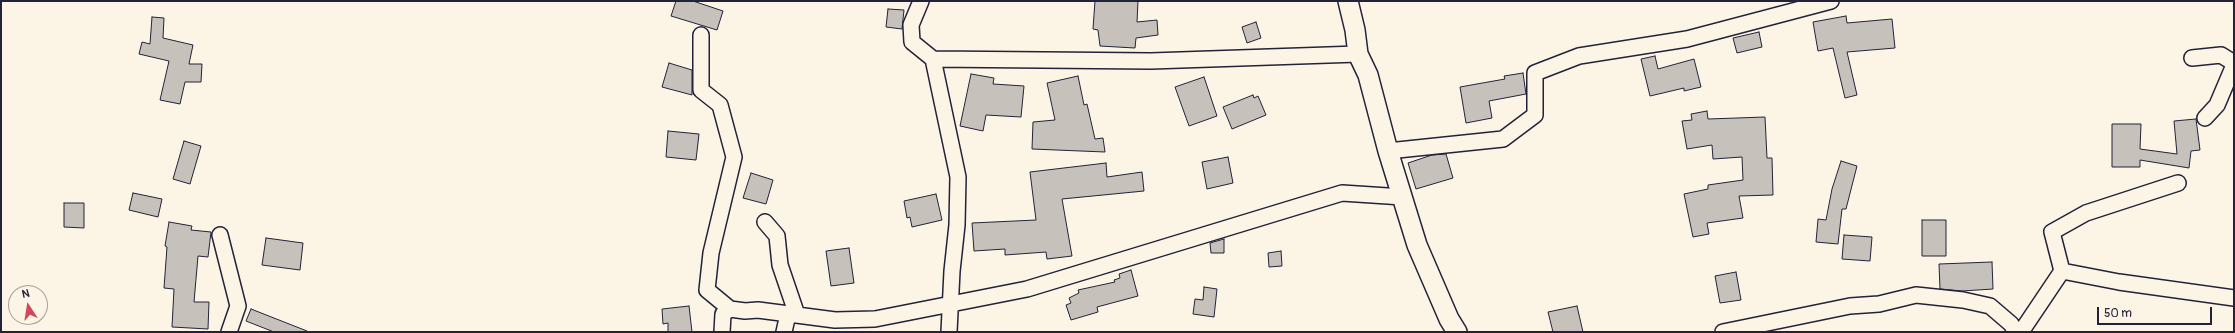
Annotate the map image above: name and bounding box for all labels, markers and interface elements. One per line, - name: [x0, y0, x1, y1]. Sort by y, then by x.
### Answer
- north arrow: [8, 285, 48, 325]
- text: N: [21, 287, 31, 301]
- scale bar: [2099, 299, 2214, 325]
- text: 50 m: [2104, 306, 2132, 321]

